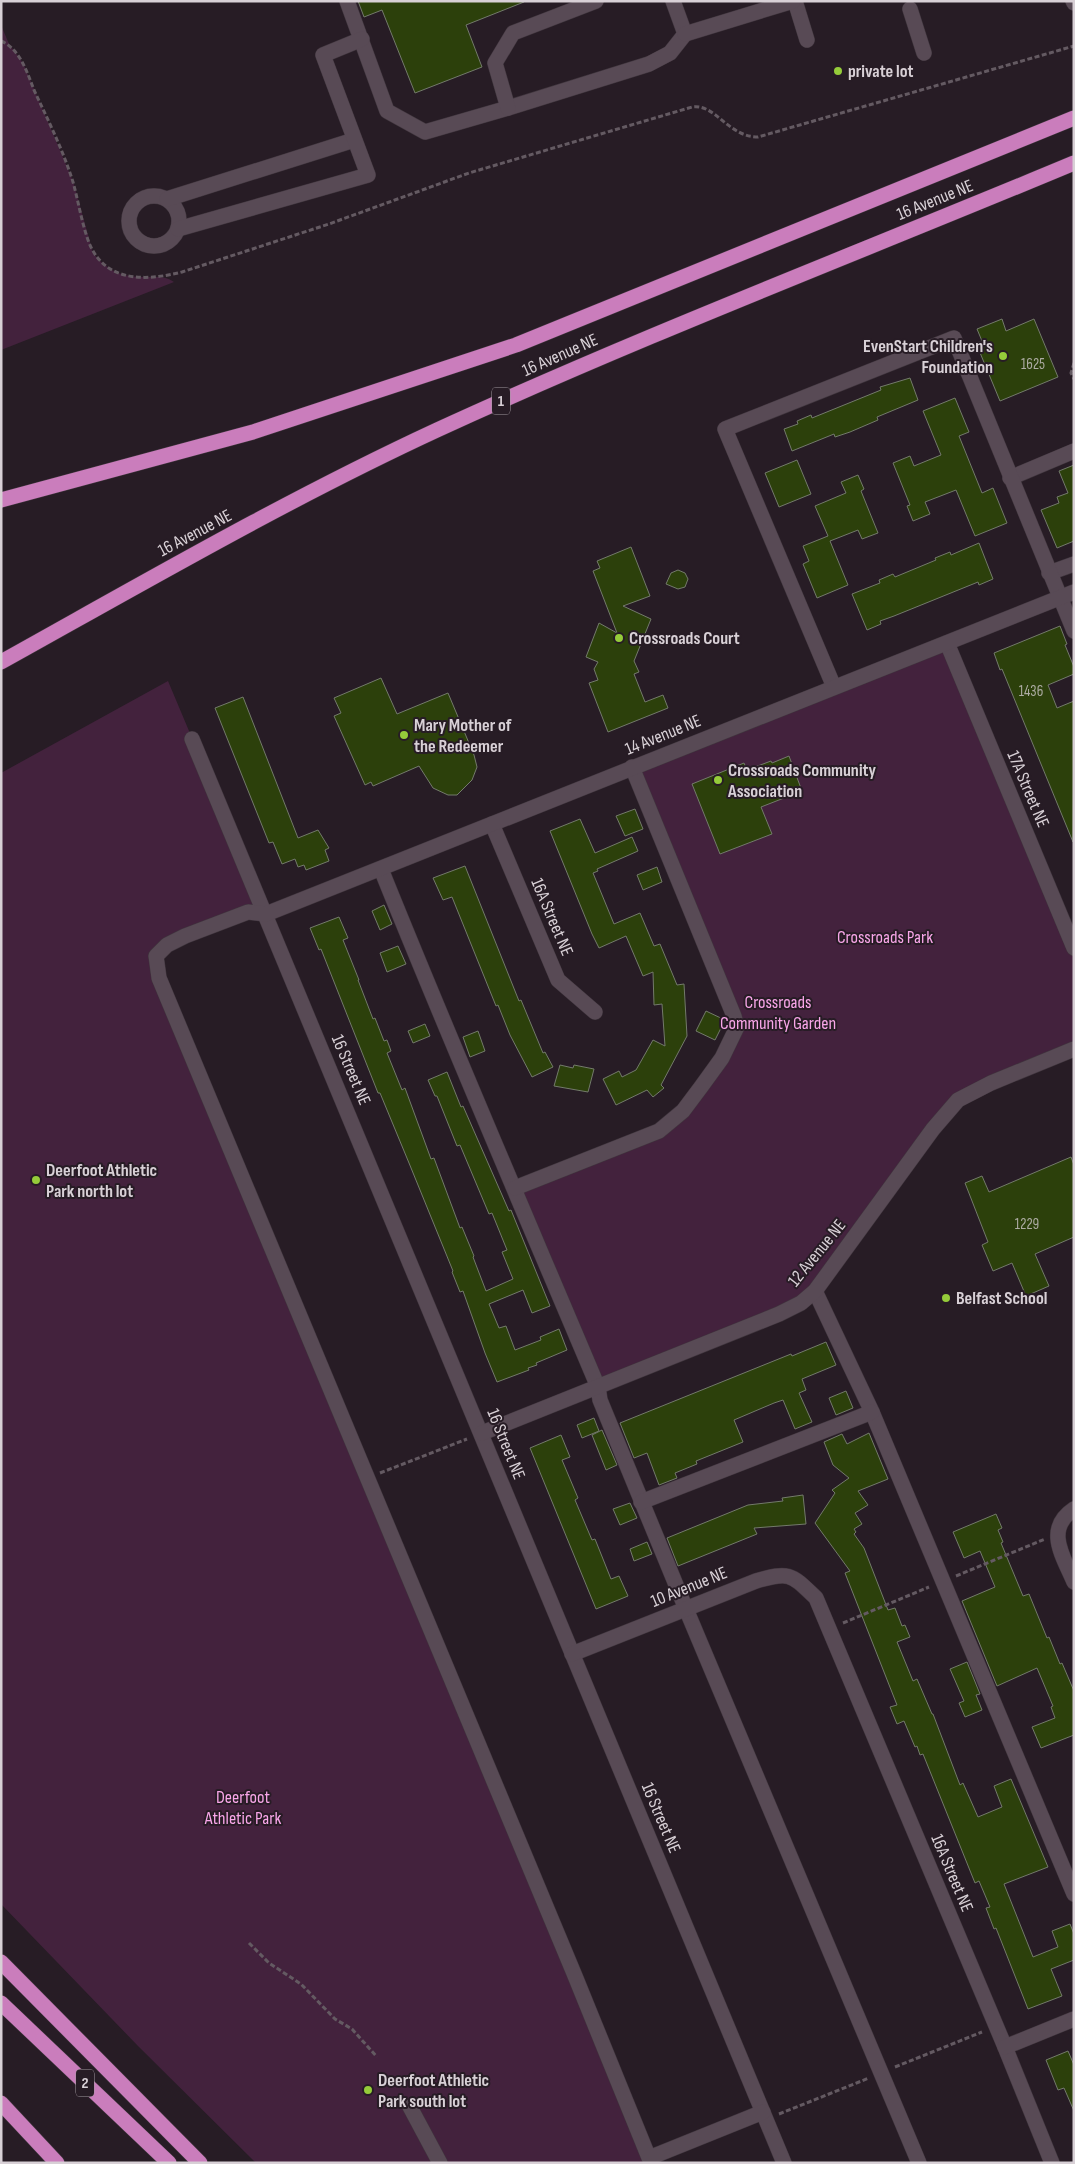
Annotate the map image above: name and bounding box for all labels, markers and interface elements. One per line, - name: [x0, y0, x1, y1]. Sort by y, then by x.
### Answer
- place label: private lot: [848, 61, 914, 82]
- marker: private lot: [832, 65, 844, 77]
- street label: 16 Avenue NE: [894, 175, 976, 225]
- street label: 16 Avenue NE: [519, 329, 601, 381]
- place label: EvenStart Children's Foundation: [863, 336, 993, 378]
- marker: EvenStart Children's Foundation: [997, 350, 1009, 362]
- house number: 1625: [1021, 355, 1045, 374]
- road number: 1: [492, 388, 510, 414]
- street label: 16 Avenue NE: [155, 505, 235, 561]
- place label: Crossroads Court: [629, 628, 740, 649]
- marker: Crossroads Court: [613, 632, 625, 644]
- house number: 1436: [1019, 682, 1043, 701]
- street label: 14 Avenue NE: [622, 710, 704, 760]
- place label: Mary Mother of the Redeemer: [414, 715, 512, 757]
- marker: Mary Mother of the Redeemer: [398, 729, 410, 741]
- street label: 17A Street NE: [1002, 748, 1054, 830]
- place label: Crossroads Community Association: [727, 760, 877, 802]
- marker: Crossroads Community Association: [712, 774, 724, 786]
- street label: 16A Street NE: [526, 875, 578, 959]
- park label: Crossroads Park: [837, 927, 933, 948]
- park label: Crossroads Community Garden: [720, 992, 836, 1034]
- street label: 16 Street NE: [327, 1032, 375, 1108]
- place label: Deerfoot Athletic Park north lot: [46, 1160, 157, 1202]
- marker: Deerfoot Athletic Park north lot: [30, 1174, 42, 1186]
- street label: 12 Avenue NE: [784, 1215, 850, 1291]
- house number: 1229: [1015, 1215, 1039, 1234]
- place label: Belfast School: [956, 1288, 1047, 1309]
- marker: Belfast School: [940, 1292, 952, 1304]
- street label: 16 Street NE: [482, 1406, 530, 1482]
- street label: 10 Avenue NE: [648, 1562, 730, 1612]
- street label: 16 Street NE: [637, 1780, 685, 1856]
- park label: Deerfoot Athletic Park: [204, 1787, 281, 1829]
- street label: 16A Street NE: [926, 1831, 978, 1915]
- road number: 2: [76, 2070, 94, 2096]
- place label: Deerfoot Athletic Park south lot: [378, 2070, 489, 2112]
- marker: Deerfoot Athletic Park south lot: [362, 2084, 374, 2096]

